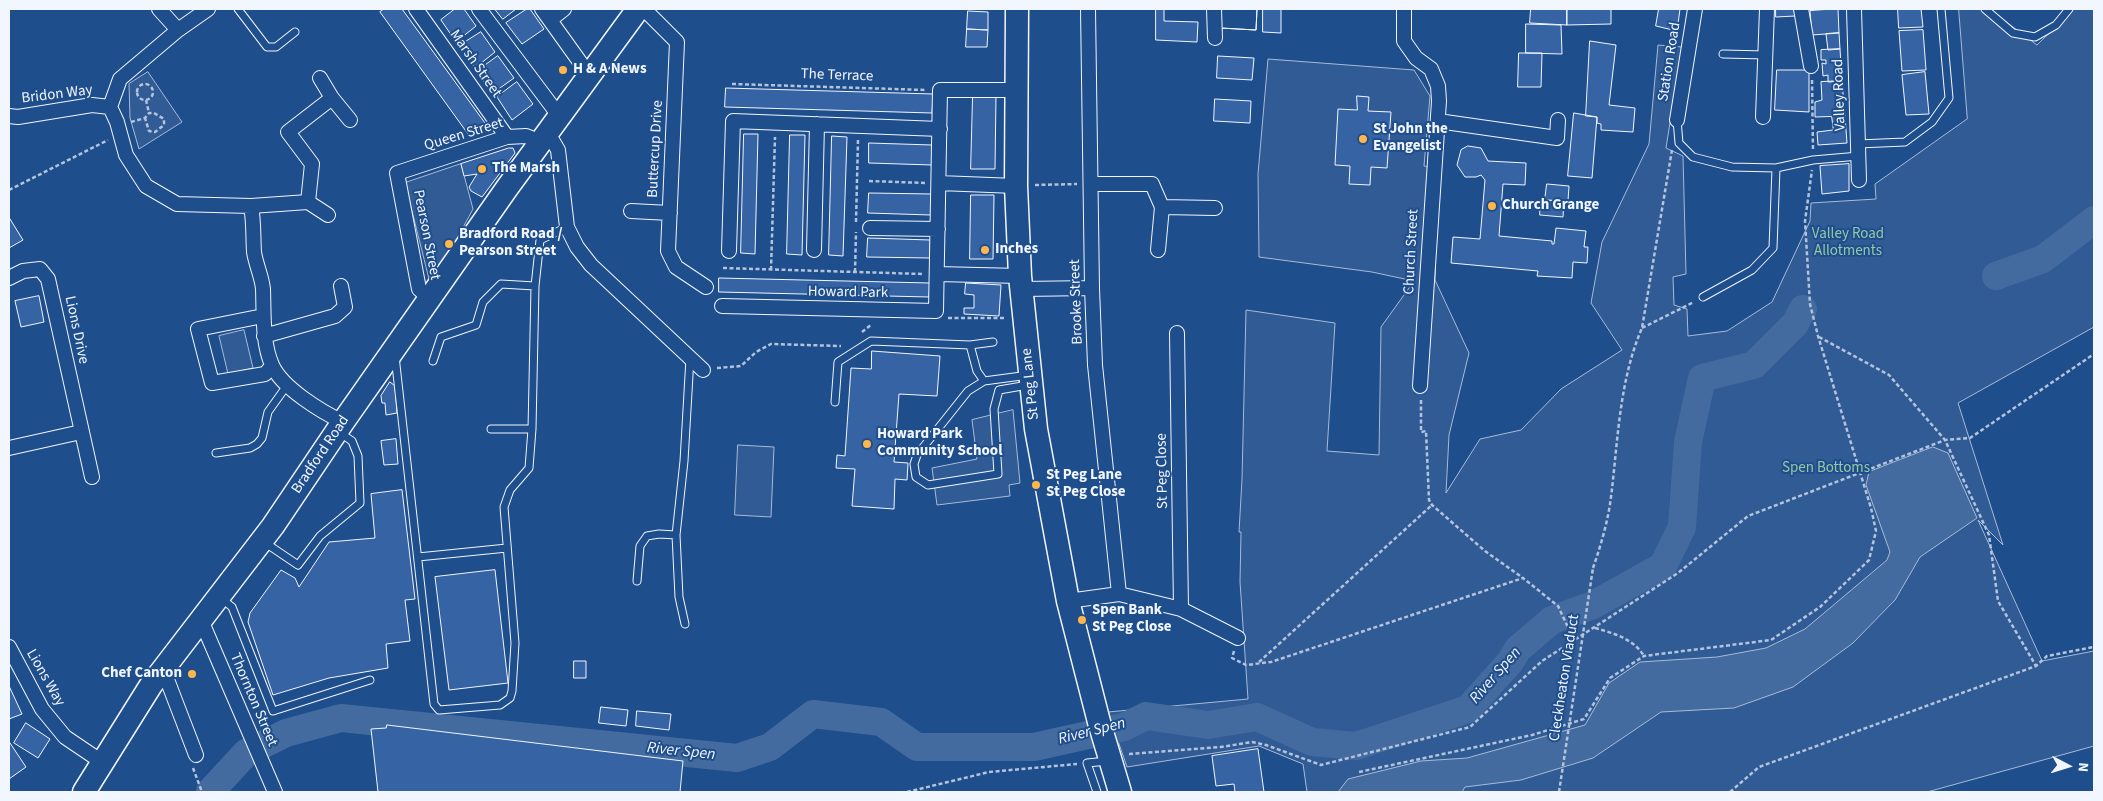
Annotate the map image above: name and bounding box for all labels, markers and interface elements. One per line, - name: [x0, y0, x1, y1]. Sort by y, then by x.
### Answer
- street label: Station Road: [1655, 21, 1685, 103]
- street label: Marsh Street: [445, 27, 505, 101]
- street label: Valley Road: [1830, 59, 1850, 131]
- place label: H & A News: [573, 61, 647, 79]
- marker: H & A News: [557, 64, 569, 76]
- street label: The Terrace: [800, 66, 874, 86]
- street label: Bridon Way: [20, 82, 94, 108]
- street label: Buttercup Drive: [644, 100, 668, 198]
- street label: Queen Street: [422, 114, 506, 156]
- place label: St John the Evangelist: [1373, 121, 1448, 156]
- marker: St John the Evangelist: [1357, 133, 1369, 145]
- place label: The Marsh: [492, 160, 560, 178]
- marker: The Marsh: [476, 163, 488, 175]
- street label: Pearson Street: [408, 188, 444, 282]
- place label: Church Grange: [1502, 197, 1599, 215]
- marker: Church Grange: [1486, 200, 1498, 212]
- street label: Church Street: [1401, 209, 1423, 295]
- place label: Bradford Road / Pearson Street: [459, 226, 563, 261]
- park label: Valley Road Allotments: [1812, 226, 1884, 261]
- marker: Bradford Road / Pearson Street: [443, 238, 455, 250]
- place label: Inches: [995, 241, 1038, 259]
- marker: Inches: [979, 244, 991, 256]
- street label: Brooke Street: [1067, 259, 1087, 345]
- street label: Howard Park: [808, 283, 888, 303]
- street label: Lions Drive: [60, 294, 92, 366]
- street label: St Peg Lane: [1018, 347, 1044, 421]
- street label: Bradford Road: [288, 412, 354, 498]
- place label: Howard Park Community School: [877, 426, 1002, 461]
- street label: St Peg Close: [1153, 433, 1173, 509]
- marker: Howard Park Community School: [861, 438, 873, 450]
- park label: Spen Bottoms: [1782, 460, 1870, 478]
- place label: St Peg Lane St Peg Close: [1046, 467, 1126, 502]
- marker: St Peg Lane St Peg Close: [1030, 479, 1042, 491]
- place label: Spen Bank St Peg Close: [1092, 602, 1172, 637]
- street label: Cleckheaton Viaduct: [1546, 613, 1584, 743]
- marker: Spen Bank St Peg Close: [1076, 614, 1088, 626]
- water label: River Spen: [1466, 644, 1526, 708]
- street label: Lions Way: [22, 646, 68, 710]
- street label: Thornton Street: [225, 651, 281, 749]
- place label: Chef Canton: [101, 665, 182, 683]
- marker: Chef Canton: [186, 668, 198, 680]
- water label: River Spen: [1056, 714, 1128, 750]
- water label: River Spen: [646, 739, 716, 765]
- north arrow: [2043, 741, 2093, 791]
- text: N: [2073, 762, 2093, 773]

